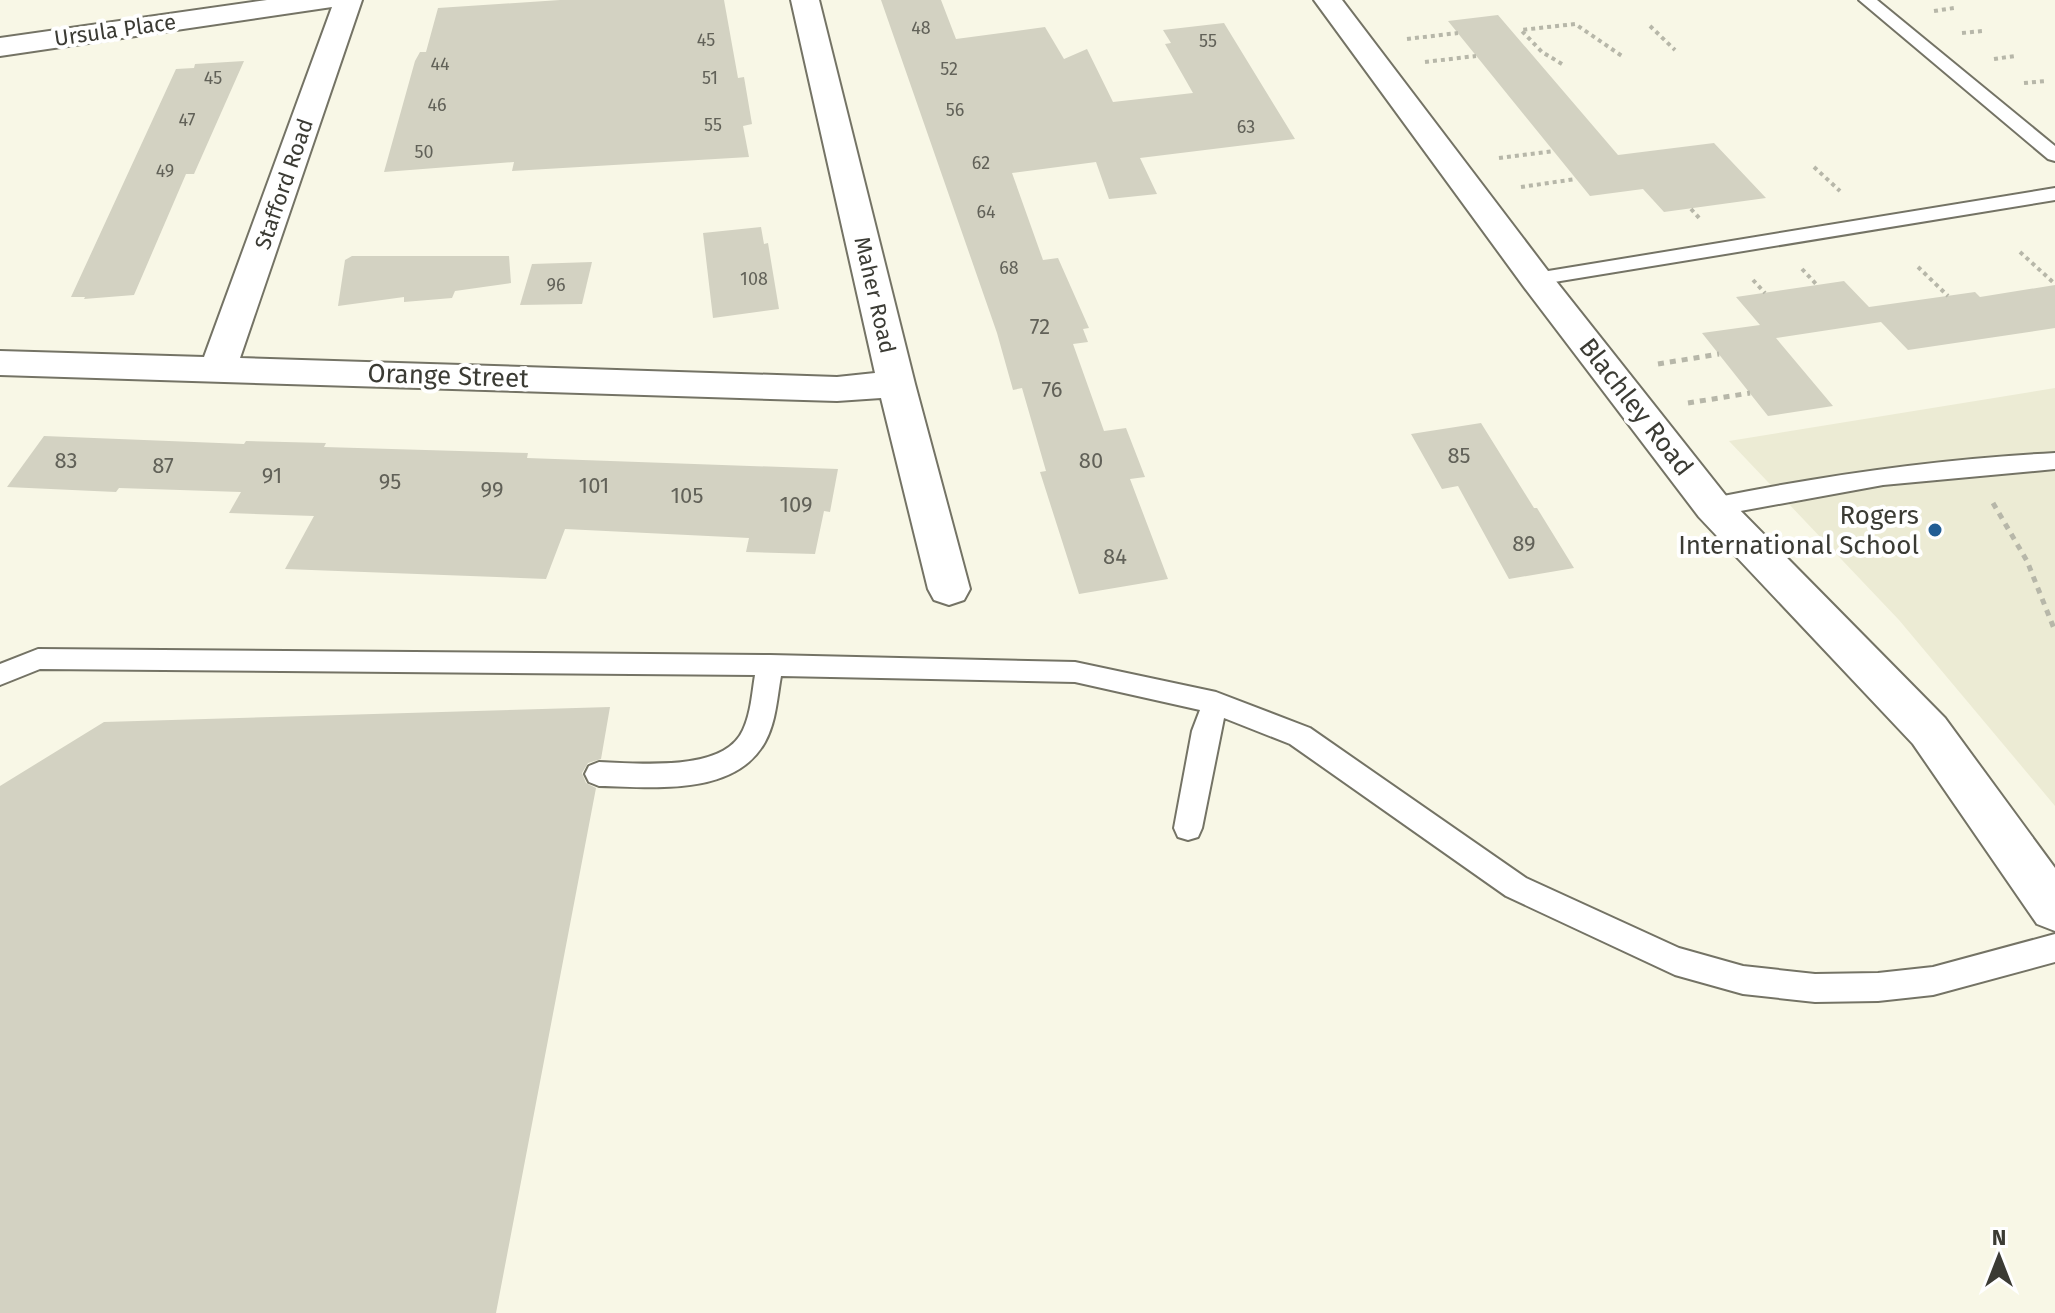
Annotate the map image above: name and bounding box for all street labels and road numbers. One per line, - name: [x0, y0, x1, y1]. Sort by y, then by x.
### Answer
- street label: Ursula Place: [52, 8, 178, 52]
- street label: Stafford Road: [249, 115, 319, 253]
- street label: Maher Road: [848, 234, 902, 356]
- street label: Blachley Road: [1573, 332, 1699, 482]
- street label: Orange Street: [367, 358, 530, 394]

